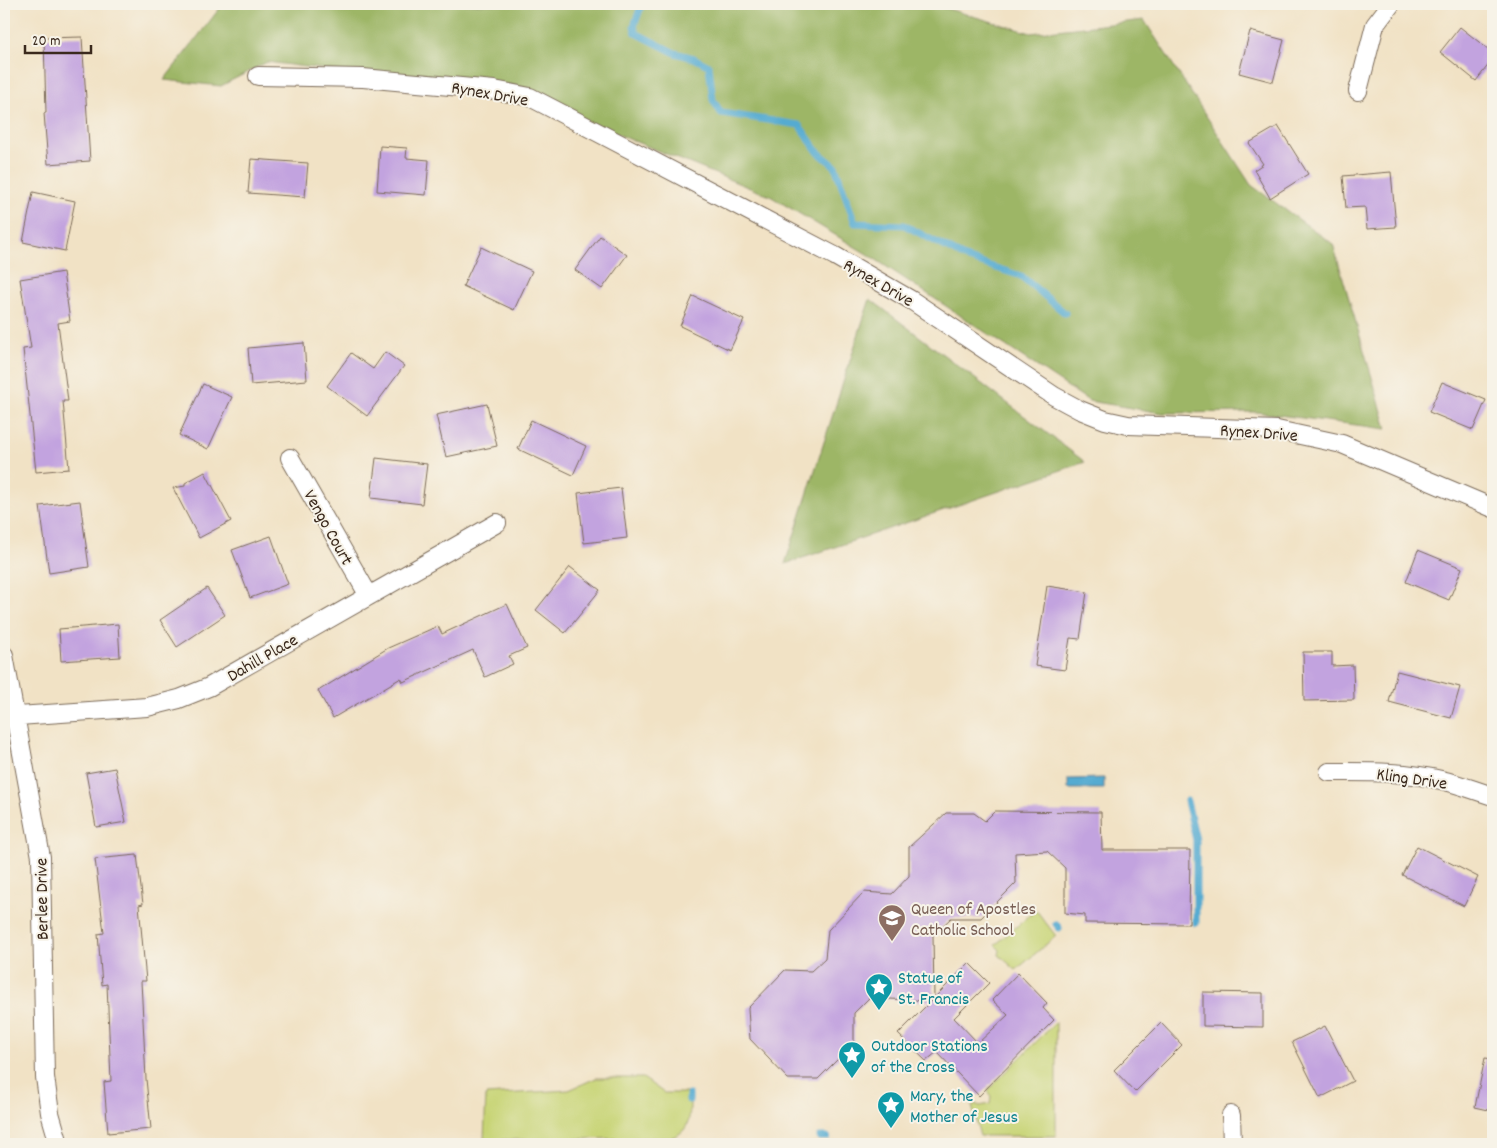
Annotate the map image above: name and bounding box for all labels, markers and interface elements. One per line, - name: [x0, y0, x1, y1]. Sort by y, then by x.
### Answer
- scale bar: [25, 22, 91, 54]
- text: 20 m: [32, 31, 60, 53]
- street label: Rynex Drive: [449, 76, 530, 115]
- street label: Rynex Drive: [838, 254, 918, 314]
- street label: Rynex Drive: [1219, 419, 1299, 450]
- street label: Vengo Court: [296, 486, 358, 571]
- street label: Dahill Place: [223, 629, 303, 689]
- street label: Kling Drive: [1375, 763, 1449, 798]
- street label: Berlee Drive: [30, 858, 57, 940]
- place label: Queen of Apostles Catholic School: [911, 898, 1036, 944]
- school or university icon: Queen of Apostles Catholic School: [877, 903, 907, 942]
- place label: Statue of St. Francis: [898, 967, 969, 1013]
- place icon: Statue of St. Francis: [864, 972, 894, 1011]
- place label: Outdoor Stations of the Cross: [871, 1035, 988, 1081]
- place icon: Outdoor Stations of the Cross: [837, 1040, 867, 1079]
- place label: Mary, the Mother of Jesus: [910, 1085, 1018, 1131]
- place icon: Mary, the Mother of Jesus: [876, 1090, 906, 1129]

